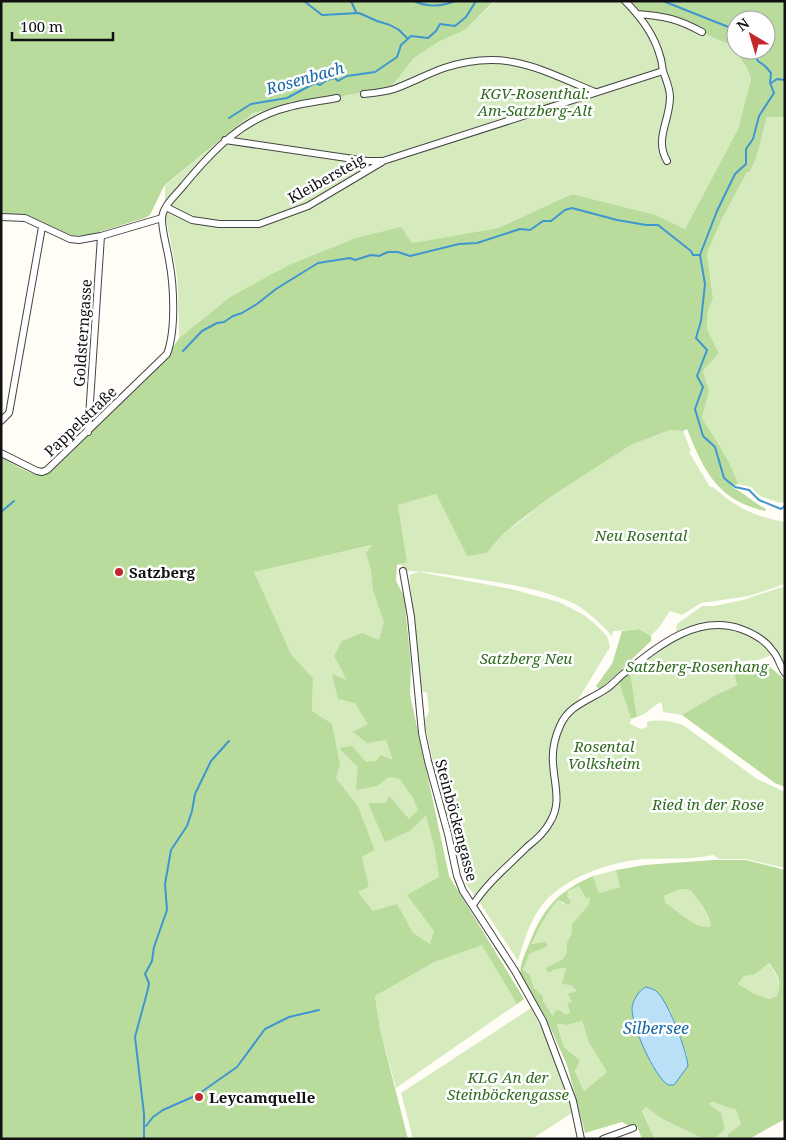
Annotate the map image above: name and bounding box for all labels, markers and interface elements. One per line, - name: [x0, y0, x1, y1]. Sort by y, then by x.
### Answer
- scale bar: [12, 10, 114, 42]
- north arrow: [726, 10, 776, 60]
- text: N: [732, 13, 753, 35]
- text: 100 m: [20, 16, 63, 36]
- water label: Rosenbach: [262, 56, 347, 100]
- park label: KGV-Rosenthal: Am-Satzberg-Alt: [477, 83, 593, 120]
- street label: Kleibersteig: [284, 149, 368, 207]
- street label: Goldsterngasse: [68, 278, 96, 388]
- street label: Pappelstraße: [39, 381, 121, 461]
- park label: Neu Rosental: [594, 525, 688, 545]
- place label: Satzberg: [129, 562, 196, 582]
- marker: Satzberg: [113, 566, 125, 578]
- park label: Satzberg Neu: [480, 648, 572, 668]
- park label: Satzberg-Rosenhang: [626, 656, 769, 676]
- park label: Rosental Volksheim: [568, 736, 641, 773]
- street label: Steinböckengasse: [431, 757, 483, 883]
- park label: Ried in der Rose: [651, 794, 765, 814]
- water label: Silbersee: [623, 1017, 689, 1039]
- park label: KLG An der Steinböckengasse: [447, 1067, 570, 1104]
- place label: Leycamquelle: [209, 1087, 315, 1107]
- marker: Leycamquelle: [193, 1091, 205, 1103]

